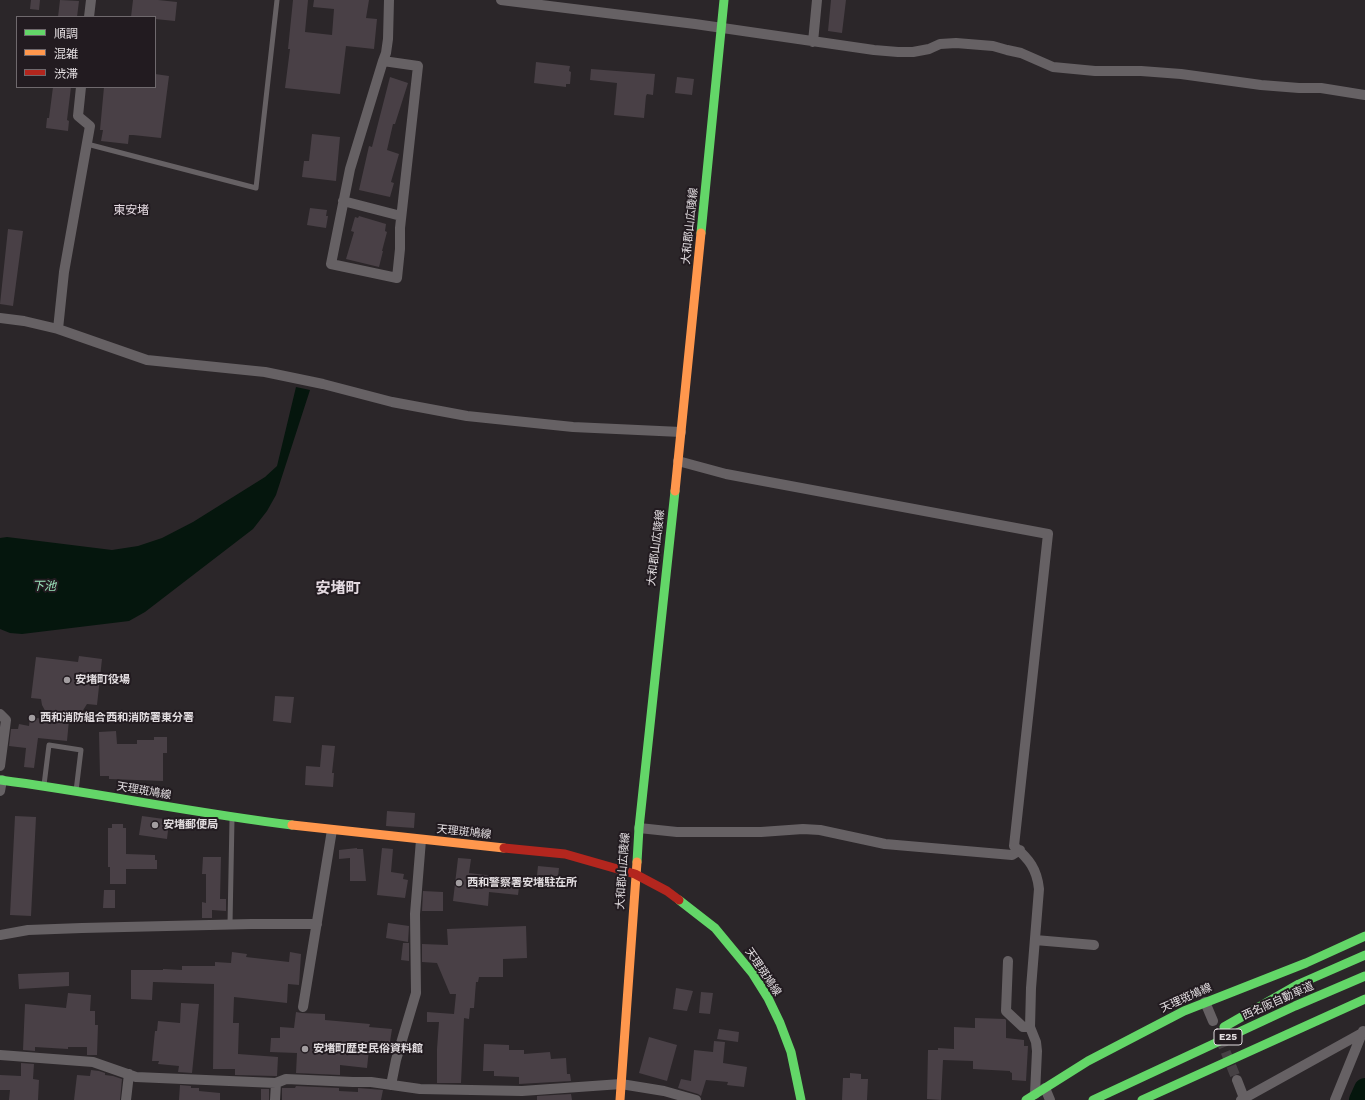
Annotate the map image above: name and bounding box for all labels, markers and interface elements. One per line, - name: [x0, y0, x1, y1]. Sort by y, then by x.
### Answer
- legend: [16, 16, 156, 88]
- text: 順調: [54, 27, 78, 41]
- text: 混雑: [54, 47, 78, 61]
- text: 渋滞: [54, 67, 78, 81]
- street label: 大和郡山広陵線: [679, 187, 701, 265]
- district label: 東安堵: [113, 203, 149, 217]
- street label: 大和郡山広陵線: [645, 509, 667, 587]
- water label: 下池: [32, 579, 56, 593]
- district label: 安堵町: [316, 580, 360, 598]
- place label: 安堵町役場: [75, 673, 130, 687]
- marker: 安堵町役場: [62, 675, 72, 685]
- place label: 西和消防組合西和消防署東分署: [40, 711, 194, 725]
- marker: 西和消防組合西和消防署東分署: [27, 713, 37, 723]
- street label: 天理斑鳩線: [116, 780, 172, 802]
- place label: 安堵郵便局: [163, 818, 218, 832]
- marker: 安堵郵便局: [150, 820, 160, 830]
- street label: 天理斑鳩線: [436, 823, 492, 841]
- street label: 大和郡山広陵線: [614, 832, 632, 910]
- place label: 西和警察署安堵駐在所: [467, 876, 577, 890]
- marker: 西和警察署安堵駐在所: [454, 878, 464, 888]
- street label: 天理斑鳩線: [742, 946, 784, 998]
- street label: 西名阪自動車道: [1240, 979, 1316, 1023]
- street label: 天理斑鳩線: [1158, 981, 1214, 1015]
- road number: E25: [1214, 1029, 1242, 1045]
- place label: 安堵町歴史民俗資料館: [313, 1042, 423, 1056]
- marker: 安堵町歴史民俗資料館: [300, 1044, 310, 1054]

